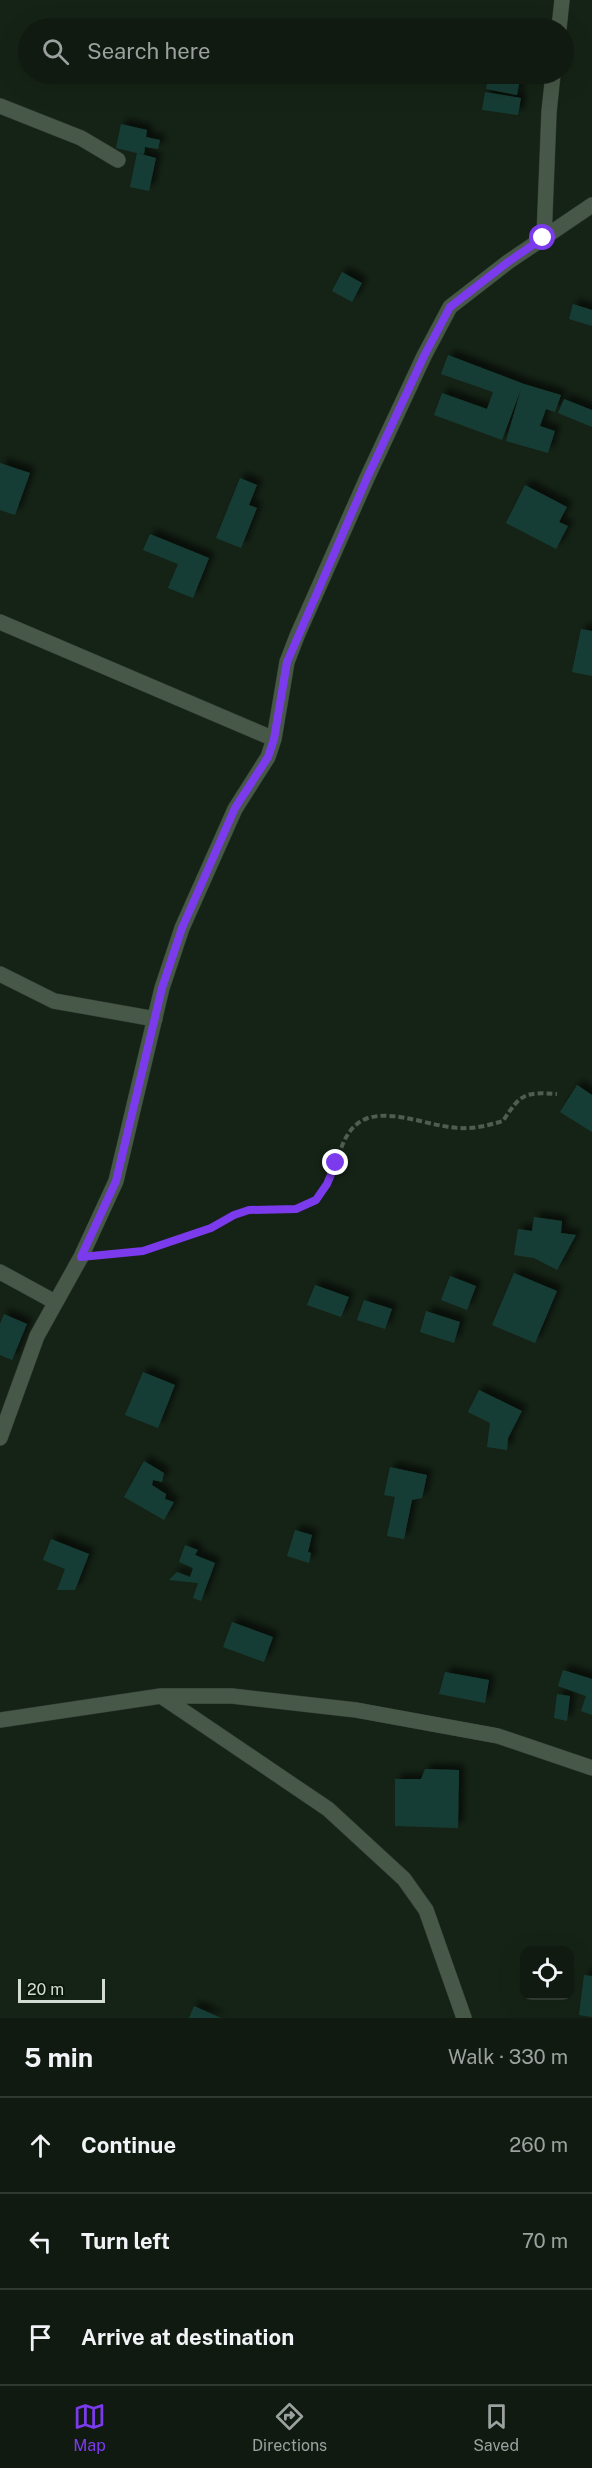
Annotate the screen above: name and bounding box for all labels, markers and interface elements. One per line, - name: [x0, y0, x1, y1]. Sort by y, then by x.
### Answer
- search box: [18, 18, 574, 84]
- icon: search: [39, 35, 72, 68]
- text: Search here: [87, 38, 211, 64]
- route start: [529, 224, 555, 250]
- route end: [322, 1149, 348, 1175]
- map controls: [520, 1946, 574, 2000]
- button: locate: [520, 1946, 574, 2000]
- scale bar: [18, 1976, 105, 2004]
- text: 20 m: [27, 1980, 64, 1999]
- text: 5 min: [24, 2042, 93, 2073]
- text: Walk · 330 m: [448, 2045, 568, 2069]
- icon: ahead: [24, 2129, 57, 2162]
- text: Continue: [81, 2132, 176, 2158]
- text: 260 m: [509, 2133, 568, 2157]
- icon: left: [24, 2225, 57, 2258]
- text: Turn left: [81, 2228, 170, 2254]
- text: 70 m: [522, 2229, 568, 2253]
- icon: arrive: [24, 2321, 57, 2354]
- text: Arrive at destination: [81, 2324, 294, 2350]
- tab: Map: [73, 2400, 106, 2455]
- tab: Directions: [252, 2400, 327, 2455]
- tab: Saved: [473, 2400, 519, 2455]

